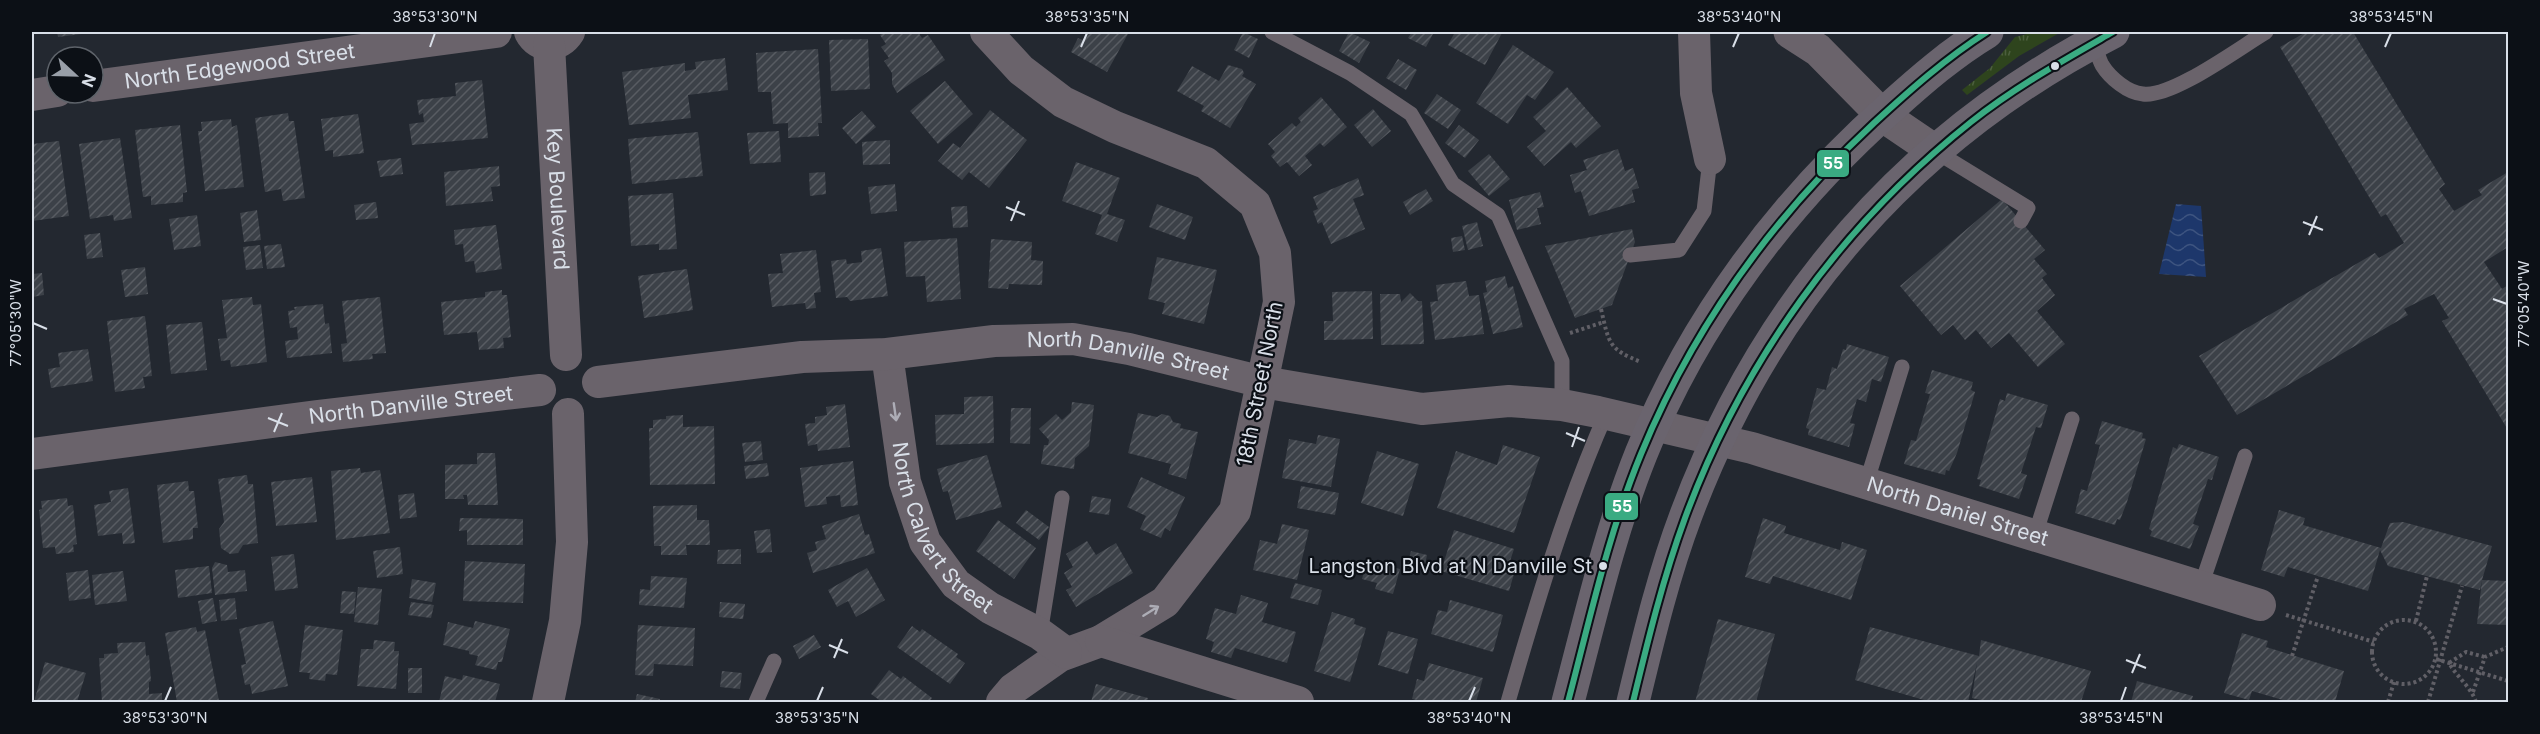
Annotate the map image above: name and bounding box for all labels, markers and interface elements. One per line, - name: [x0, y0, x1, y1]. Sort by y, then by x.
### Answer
- text: 38°53'30"N: [392, 7, 478, 26]
- text: 38°53'35"N: [1045, 7, 1129, 26]
- text: 38°53'40"N: [1697, 7, 1781, 26]
- text: 38°53'45"N: [2349, 7, 2433, 26]
- street label: North Edgewood Street: [123, 38, 356, 94]
- north arrow: [45, 45, 105, 105]
- unlabelled marker: [2049, 60, 2061, 72]
- text: N: [77, 71, 100, 90]
- street label: Key Boulevard: [542, 127, 574, 271]
- line badge: 55: [1816, 149, 1850, 178]
- text: 55: [1823, 153, 1843, 173]
- text: 77°05'40"W: [2514, 260, 2533, 348]
- text: 77°05'30"W: [6, 279, 25, 367]
- street label: 18th Street North: [1231, 299, 1288, 469]
- street label: North Danville Street: [1027, 326, 1232, 385]
- street label: North Danville Street: [307, 380, 514, 429]
- one-way arrow: [890, 401, 901, 421]
- street label: North Calvert Street: [887, 440, 998, 618]
- street label: North Daniel Street: [1864, 471, 2052, 551]
- line badge: 55: [1604, 492, 1639, 521]
- text: 55: [1612, 496, 1632, 516]
- place label: Langston Blvd at N Danville St: [1309, 554, 1592, 578]
- marker: Langston Blvd at N Danville St: [1597, 560, 1609, 572]
- one-way arrow: [1142, 604, 1159, 616]
- text: 38°53'30"N: [122, 708, 208, 727]
- text: 38°53'35"N: [775, 708, 859, 727]
- text: 38°53'40"N: [1427, 708, 1511, 727]
- text: 38°53'45"N: [2079, 708, 2163, 727]

